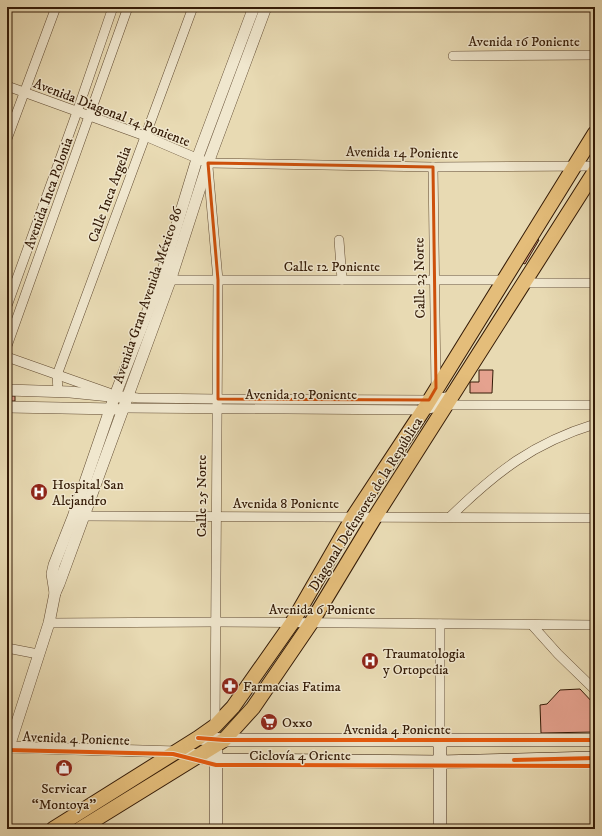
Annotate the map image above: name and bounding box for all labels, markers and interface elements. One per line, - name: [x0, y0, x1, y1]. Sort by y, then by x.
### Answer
- street label: Avenida 16 Poniente: [468, 33, 580, 51]
- street label: Avenida Diagonal 14 Poniente: [31, 75, 193, 151]
- street label: Avenida Inca Polonia: [20, 135, 78, 252]
- street label: Avenida 14 Poniente: [346, 143, 459, 163]
- street label: Calle Inca Argelia: [84, 144, 136, 245]
- street label: Avenida Gran Avenida México 86: [109, 204, 187, 386]
- street label: Calle 23 Norte: [410, 237, 430, 319]
- street label: Calle 12 Poniente: [284, 258, 380, 276]
- street label: Avenida 10 Poniente: [245, 386, 357, 404]
- street label: Diagonal Defensores de la República: [305, 414, 427, 595]
- street label: Calle 25 Norte: [193, 454, 211, 537]
- place label: Hospital San Alejandro: [52, 476, 125, 510]
- hospital icon: Hospital San Alejandro: [29, 482, 49, 502]
- street label: Avenida 8 Poniente: [233, 495, 339, 513]
- street label: Avenida 6 Poniente: [269, 601, 376, 619]
- place label: Traumatologia y Ortopedia: [383, 645, 465, 679]
- hospital icon: Traumatologia y Ortopedia: [360, 651, 380, 671]
- pharmacy icon: Farmacias Fatima: [220, 676, 240, 696]
- place label: Farmacias Fatima: [243, 678, 341, 696]
- supermarket icon: Oxxo: [259, 712, 279, 732]
- place label: Oxxo: [282, 714, 313, 732]
- street label: Avenida 4 Poniente: [343, 721, 451, 739]
- street label: Avenida 4 Poniente: [22, 728, 130, 750]
- street label: Ciclovía 4 Oriente: [249, 747, 351, 765]
- shop icon: Servicar “Montoya”: [54, 758, 74, 778]
- place label: Servicar “Montoya”: [32, 780, 96, 814]

